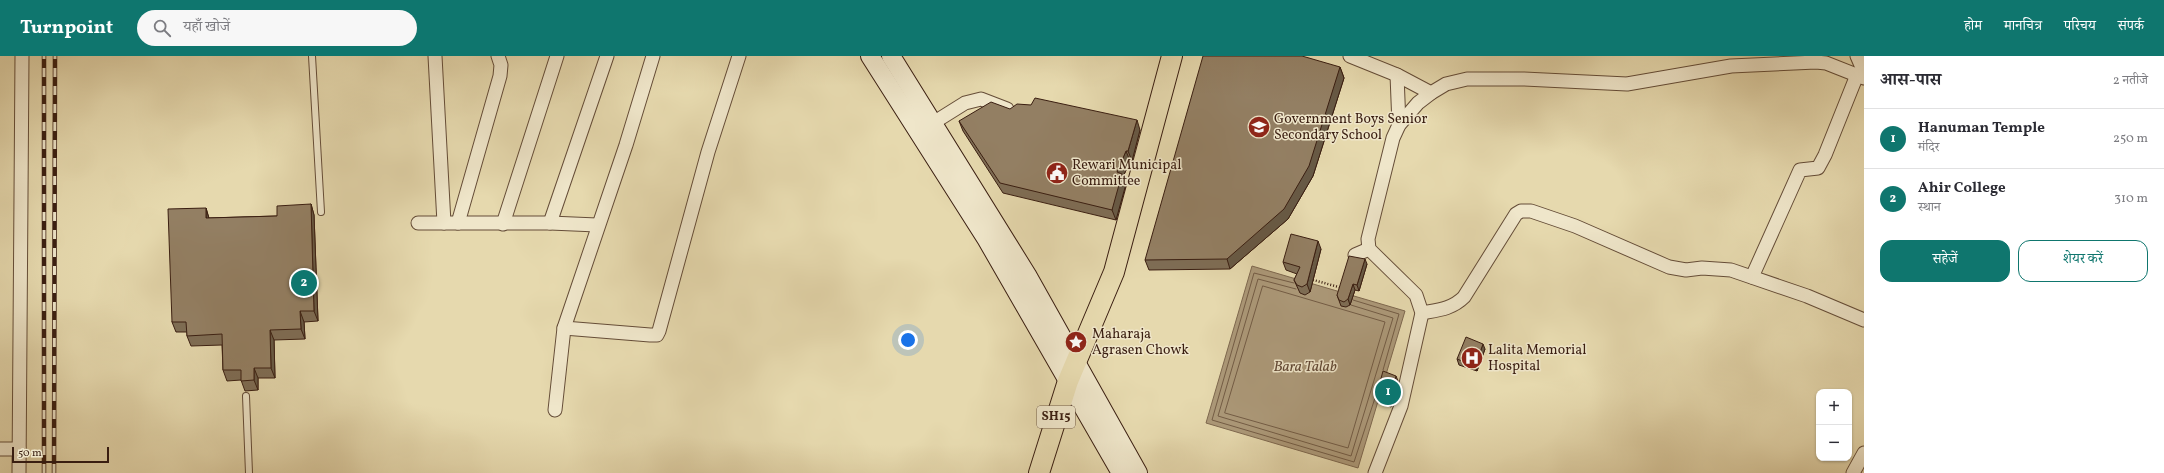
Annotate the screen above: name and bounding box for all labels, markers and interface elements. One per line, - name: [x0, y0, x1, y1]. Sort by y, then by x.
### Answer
- search box: [137, 10, 417, 46]
- text: Turnpoint: [20, 15, 113, 41]
- icon: search: [151, 17, 173, 39]
- text: यहाँ खोजें: [183, 17, 230, 38]
- text: होम: [1964, 17, 1982, 36]
- text: मानचित्र: [2004, 17, 2042, 36]
- text: परिचय: [2064, 17, 2096, 36]
- text: संपर्क: [2118, 17, 2144, 36]
- text: आस-पास: [1880, 69, 1941, 92]
- text: 2 नतीजे: [2113, 72, 2148, 90]
- place label: Government Boys Senior Secondary School: [1274, 110, 1428, 145]
- school or university icon: Government Boys Senior Secondary School: [1246, 114, 1272, 140]
- text: Hanuman Temple: [1918, 118, 2045, 139]
- text: 1: [1890, 130, 1896, 148]
- text: 250 m: [2113, 130, 2148, 148]
- text: मंदिर: [1918, 139, 1939, 157]
- place label: Rewari Municipal Committee: [1072, 156, 1181, 191]
- public building icon: Rewari Municipal Committee: [1044, 160, 1070, 186]
- text: Ahir College: [1918, 178, 2006, 199]
- text: 2: [1890, 190, 1896, 208]
- text: 310 m: [2114, 190, 2148, 208]
- text: स्थान: [1918, 199, 1941, 217]
- button: सहेजें: [1880, 240, 2010, 282]
- button: शेयर करें: [2018, 240, 2148, 282]
- pin: 2: [291, 268, 317, 298]
- place label: Maharaja Agrasen Chowk: [1092, 325, 1189, 360]
- place icon: Maharaja Agrasen Chowk: [1063, 329, 1089, 355]
- your location: [898, 330, 918, 350]
- place label: Lalita Memorial Hospital: [1488, 341, 1586, 376]
- hospital icon: Lalita Memorial Hospital: [1459, 345, 1485, 371]
- water label: Bara Talab: [1273, 357, 1337, 378]
- pin: 1: [1375, 377, 1401, 407]
- map controls: [1816, 389, 1852, 461]
- button: +: [1816, 389, 1852, 425]
- road number: SH15: [1037, 406, 1075, 428]
- button: −: [1816, 425, 1852, 461]
- scale bar: [12, 445, 109, 464]
- text: 50 m: [18, 446, 42, 461]

